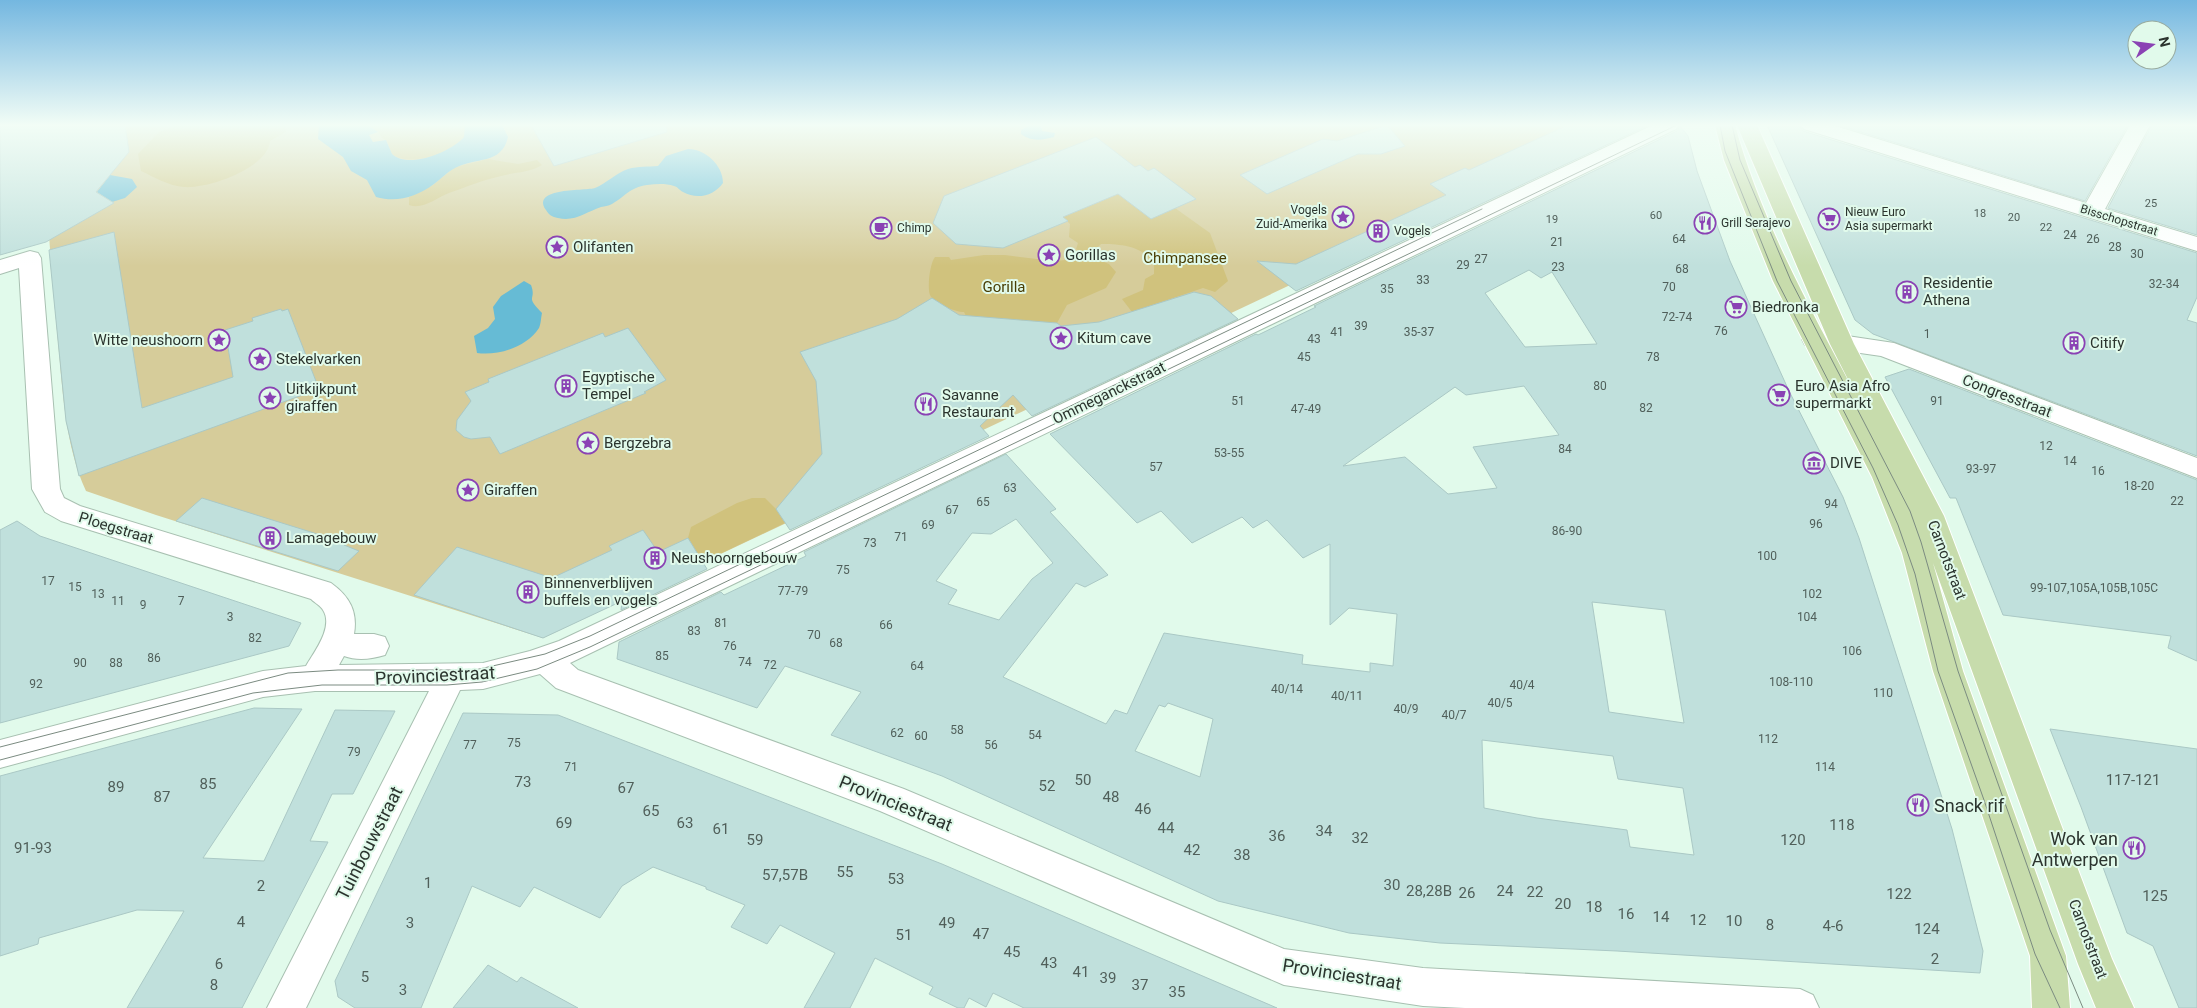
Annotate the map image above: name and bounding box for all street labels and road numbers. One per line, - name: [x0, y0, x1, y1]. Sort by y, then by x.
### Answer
- street label: Bisschopstraat: [2079, 202, 2159, 238]
- street label: Ommeganckstraat: [1050, 358, 1169, 428]
- street label: Congresstraat: [1960, 371, 2054, 421]
- street label: Ploegstraat: [77, 508, 155, 548]
- street label: Carnotstraat: [1924, 518, 1970, 602]
- street label: Provinciestraat: [374, 661, 496, 689]
- street label: Provinciestraat: [836, 771, 956, 835]
- street label: Tuinbouwstraat: [331, 783, 407, 903]
- street label: Carnotstraat: [2065, 897, 2111, 981]
- street label: Provinciestraat: [1281, 954, 1403, 994]

